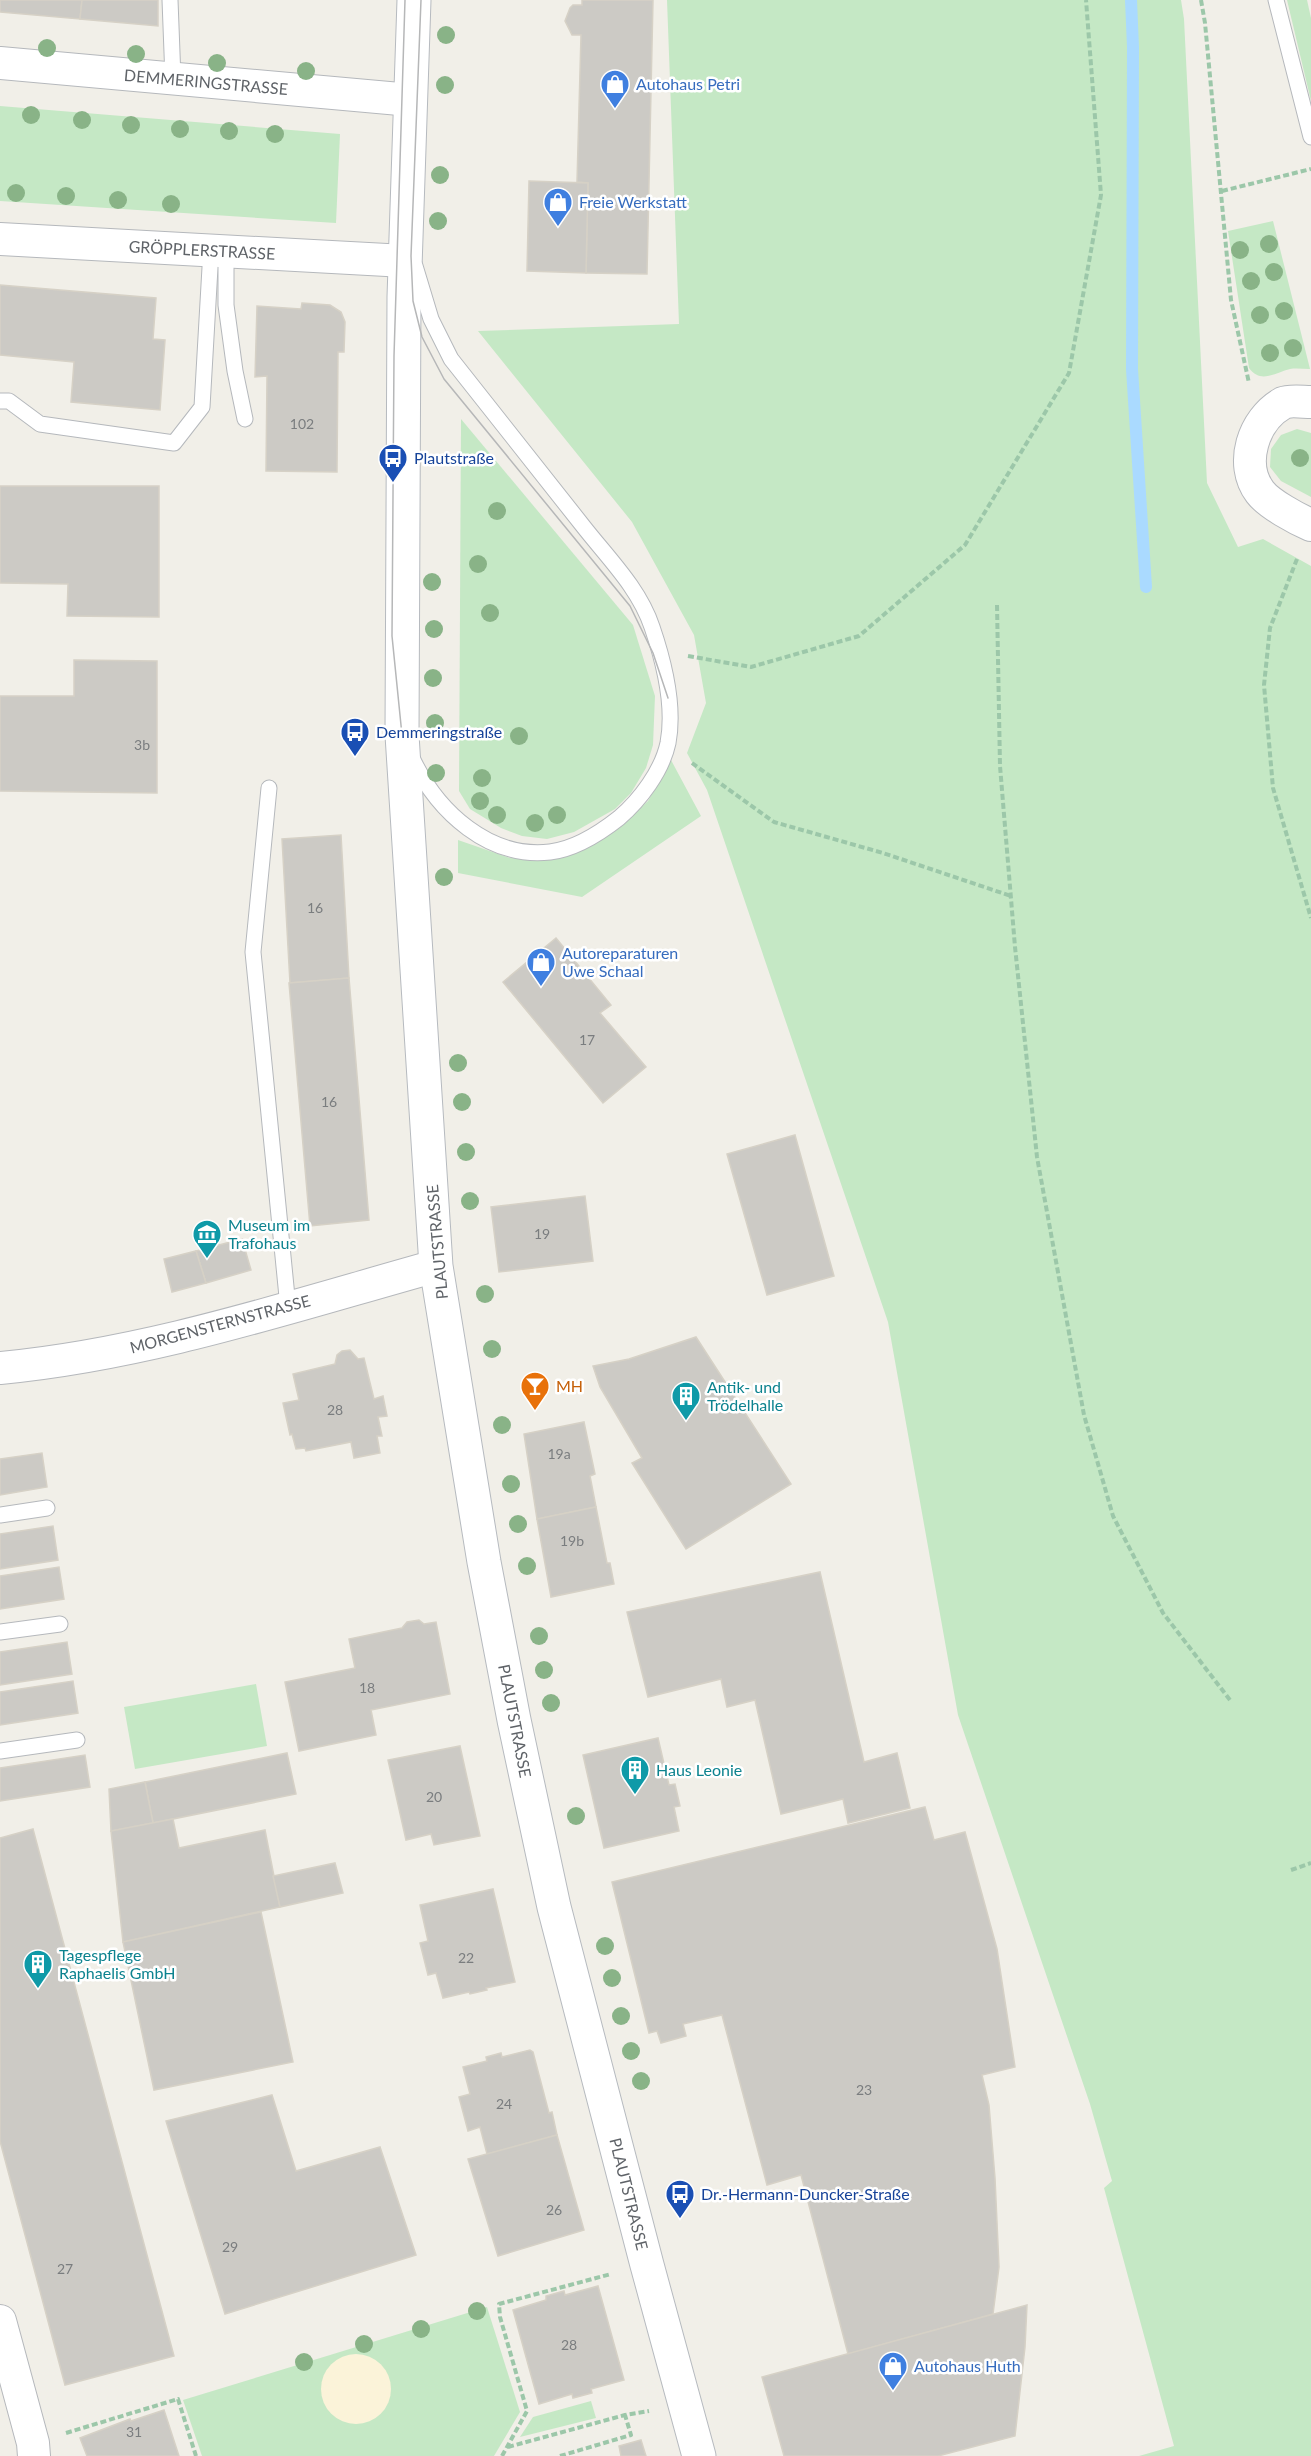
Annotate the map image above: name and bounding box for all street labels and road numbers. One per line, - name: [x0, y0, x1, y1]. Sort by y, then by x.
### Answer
- street label: DEMMERINGSTRASSE: [123, 65, 289, 98]
- street label: GRÖPPLERSTRASSE: [128, 236, 276, 263]
- street label: PLAUTSTRASSE: [422, 1184, 451, 1300]
- street label: MORGENSTERNSTRASSE: [128, 1290, 312, 1357]
- street label: PLAUTSTRASSE: [495, 1663, 536, 1779]
- street label: PLAUTSTRASSE: [606, 2136, 653, 2252]

